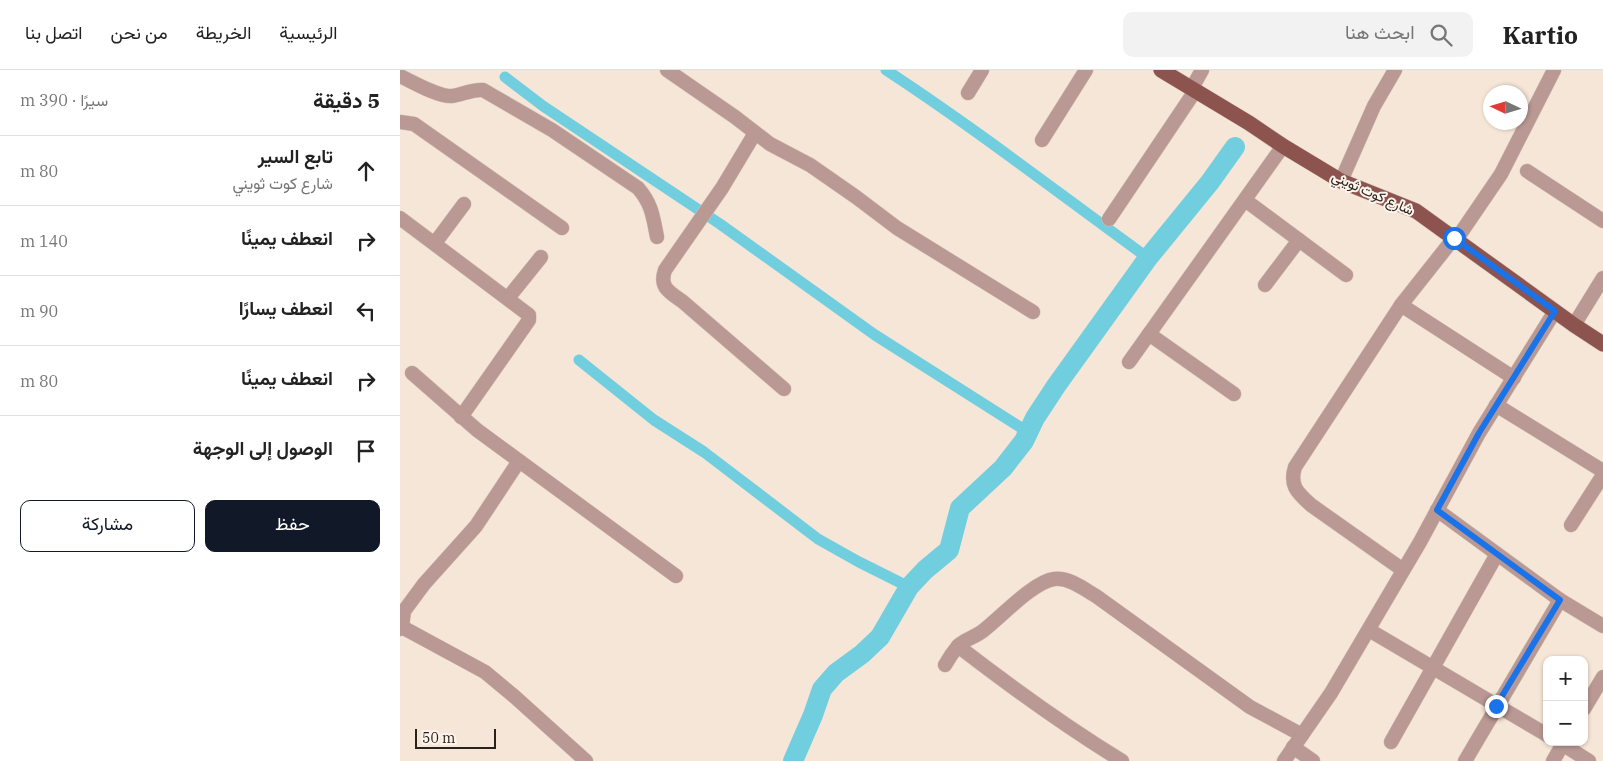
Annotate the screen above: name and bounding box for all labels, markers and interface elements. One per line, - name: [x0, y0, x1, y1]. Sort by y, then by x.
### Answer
- search box: [1123, 12, 1473, 57]
- text: Kartio: [1503, 19, 1578, 51]
- text: ابحث هنا: [1345, 20, 1415, 44]
- text: اتصل بنا: [25, 21, 83, 44]
- text: من نحن: [111, 21, 168, 44]
- text: الخريطة: [196, 21, 251, 44]
- text: الرئيسية: [279, 21, 338, 44]
- icon: search: [1427, 21, 1455, 49]
- north arrow: [1483, 85, 1528, 130]
- text: 5 دقيقة: [313, 86, 380, 114]
- text: سيرًا · 390 m: [20, 90, 108, 110]
- text: تابع السير: [258, 144, 333, 168]
- icon: ahead: [352, 157, 380, 185]
- text: 80 m: [20, 161, 58, 181]
- street label: شارع كوت ثويني: [1328, 167, 1417, 222]
- text: شارع كوت ثويني: [232, 173, 333, 193]
- text: انعطف يمينًا: [241, 226, 333, 250]
- icon: right: [352, 227, 380, 255]
- route start: [1443, 227, 1466, 250]
- text: 140 m: [20, 231, 68, 251]
- text: انعطف يسارًا: [239, 296, 333, 320]
- icon: left: [352, 297, 380, 325]
- text: 90 m: [20, 301, 58, 321]
- text: انعطف يمينًا: [241, 366, 333, 390]
- icon: right: [352, 367, 380, 395]
- text: 80 m: [20, 371, 58, 391]
- text: الوصول إلى الوجهة: [193, 436, 333, 460]
- icon: arrive: [352, 437, 380, 465]
- button: مشاركة: [20, 500, 195, 552]
- button: حفظ: [205, 500, 380, 552]
- map controls: [1543, 656, 1588, 746]
- button: +: [1543, 656, 1588, 701]
- route end: [1485, 695, 1508, 718]
- button: −: [1543, 701, 1588, 746]
- scale bar: [415, 726, 496, 749]
- text: 50 m: [422, 729, 455, 747]

